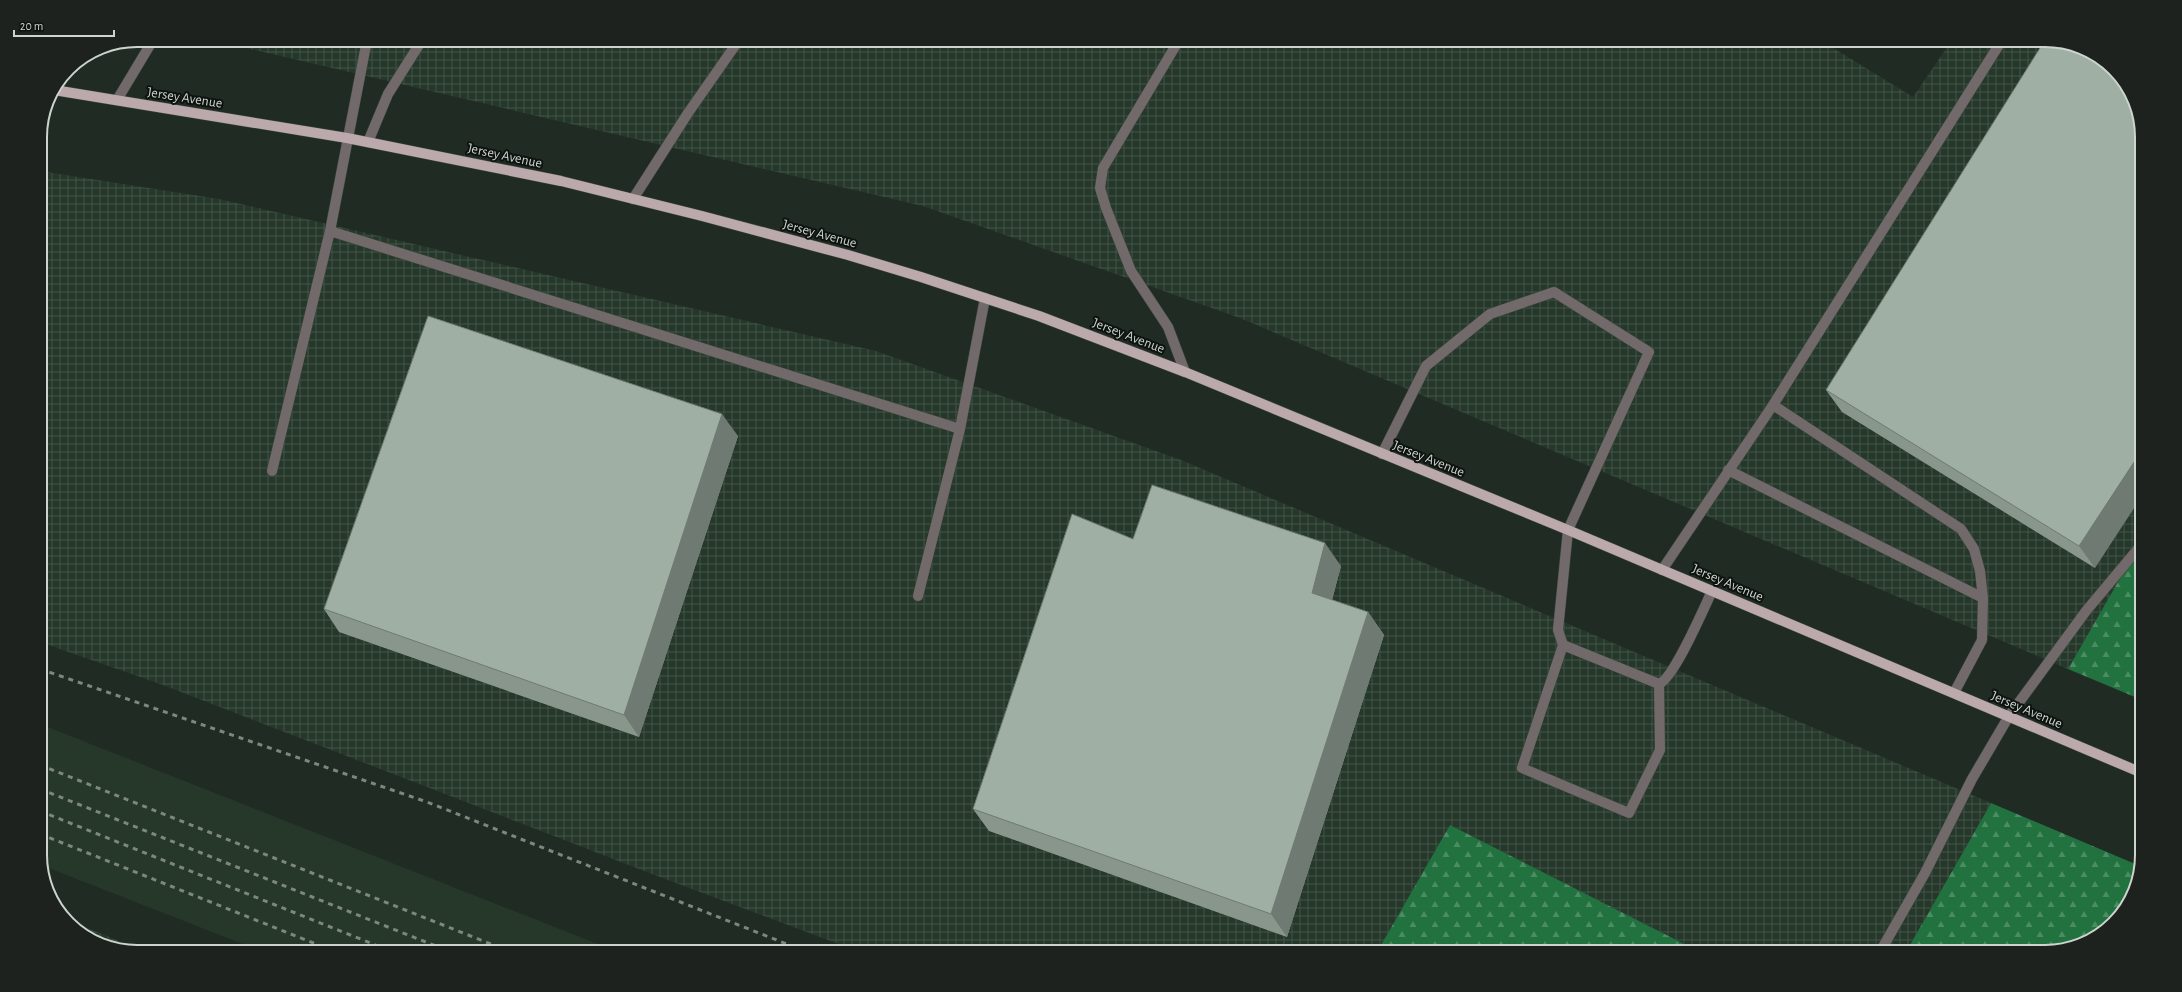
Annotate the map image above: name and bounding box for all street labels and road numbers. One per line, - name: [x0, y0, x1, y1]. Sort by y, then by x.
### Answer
- street label: Jersey Avenue: [146, 85, 223, 111]
- street label: Jersey Avenue: [466, 141, 543, 171]
- street label: Jersey Avenue: [781, 217, 858, 251]
- street label: Jersey Avenue: [1091, 316, 1167, 356]
- street label: Jersey Avenue: [1391, 438, 1466, 480]
- street label: Jersey Avenue: [1690, 562, 1765, 604]
- street label: Jersey Avenue: [1989, 689, 2064, 731]

